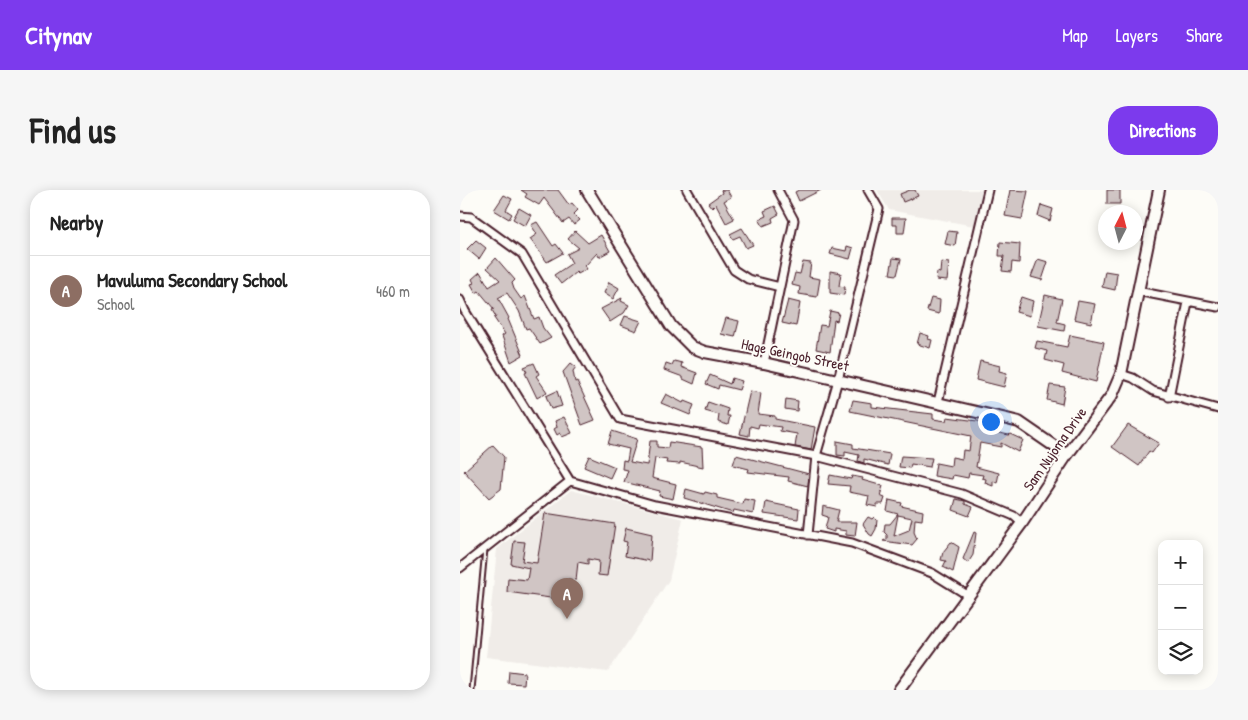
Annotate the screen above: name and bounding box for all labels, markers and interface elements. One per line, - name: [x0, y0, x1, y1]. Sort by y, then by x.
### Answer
- text: Citynav: [25, 19, 92, 51]
- text: Map: [1062, 23, 1088, 48]
- text: Layers: [1116, 23, 1158, 48]
- text: Share: [1186, 23, 1223, 48]
- button: Directions: [1108, 106, 1218, 155]
- text: Find us: [30, 107, 116, 154]
- north arrow: [1098, 205, 1143, 250]
- text: Nearby: [50, 208, 103, 237]
- text: Mavuluma Secondary School: [97, 267, 287, 293]
- text: A: [62, 280, 70, 302]
- text: 460 m: [376, 280, 410, 302]
- text: School: [97, 293, 134, 315]
- street label: Hage Geingob Street: [739, 333, 852, 376]
- street label: Sam Nujoma Drive: [1018, 403, 1091, 495]
- your location: [978, 409, 1004, 435]
- map controls: [1158, 540, 1203, 675]
- button: +: [1158, 540, 1203, 585]
- pin: A: [551, 578, 583, 619]
- button: −: [1158, 585, 1203, 630]
- button: layers: [1158, 630, 1203, 675]

